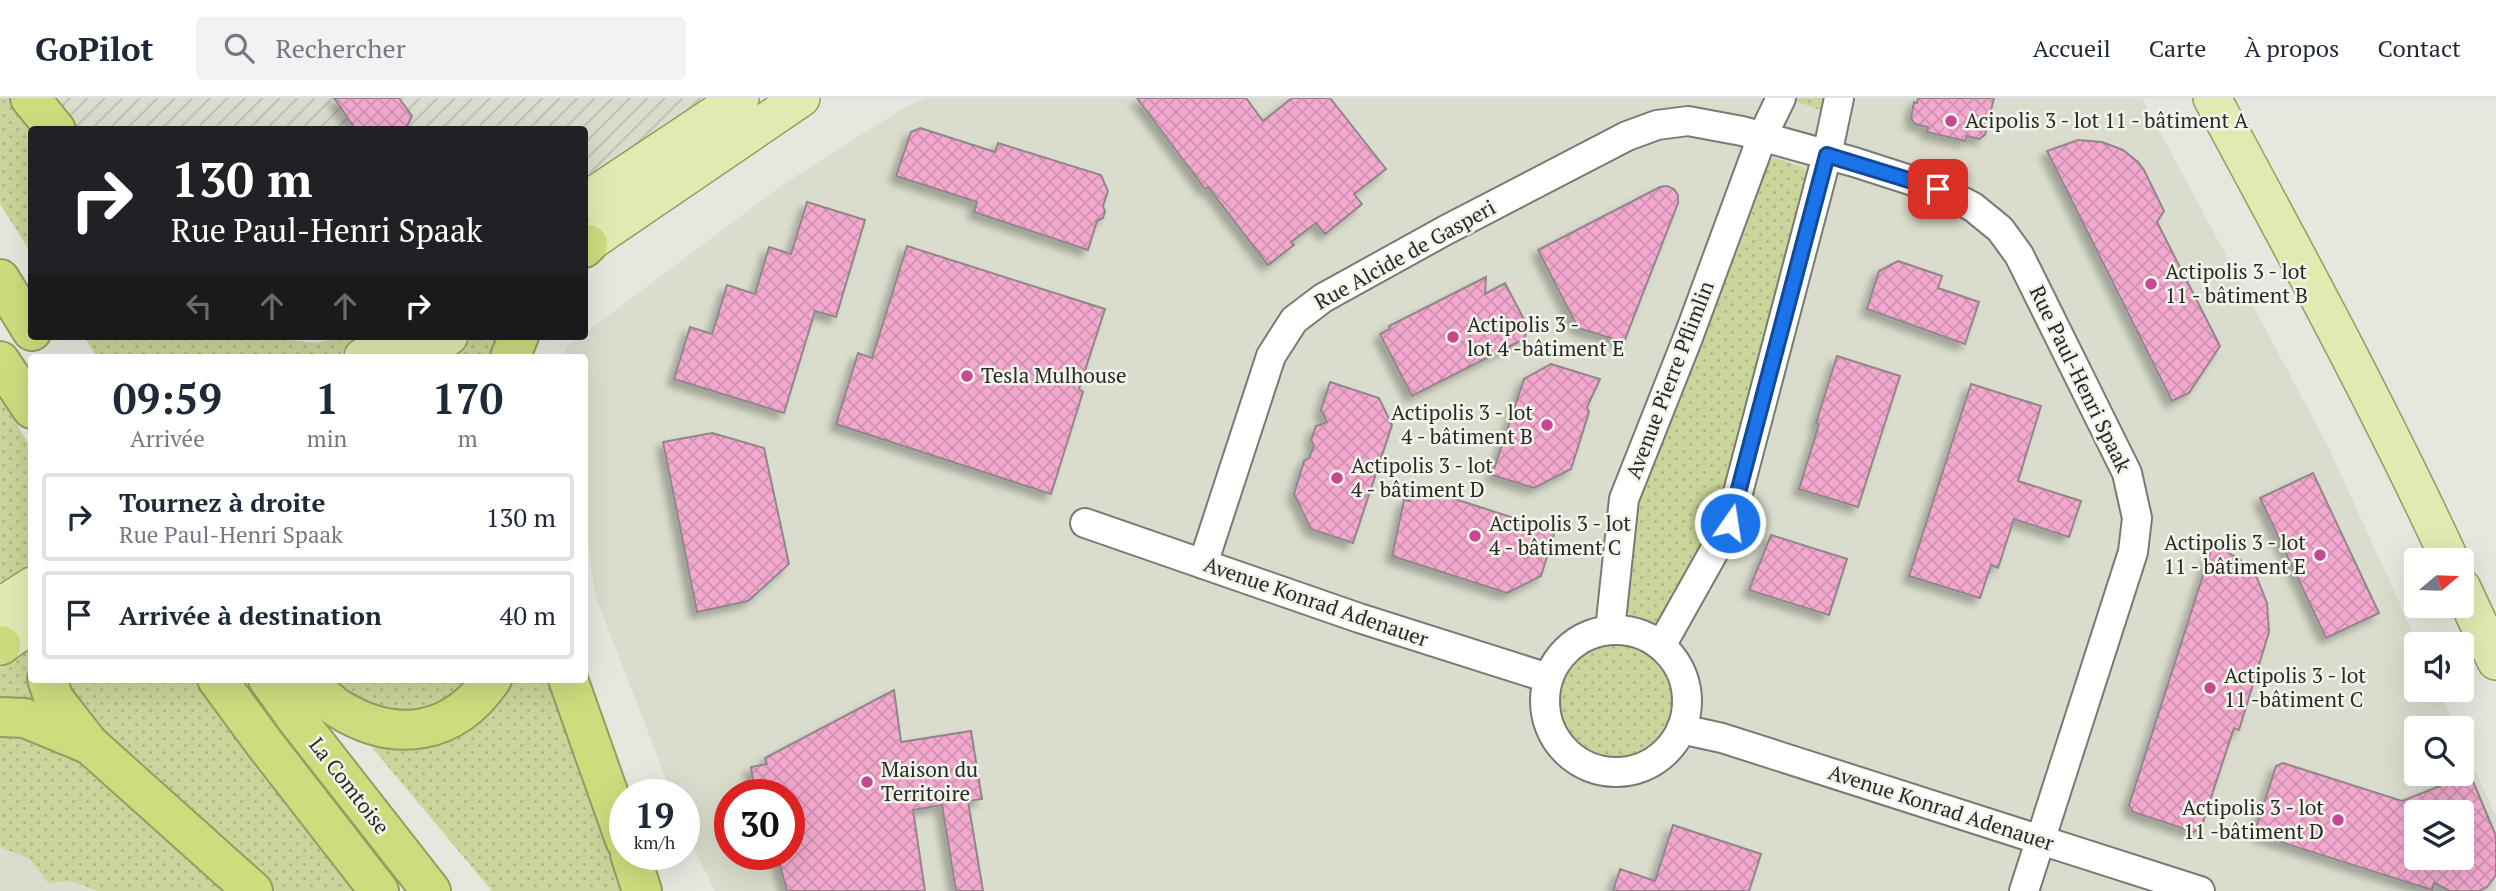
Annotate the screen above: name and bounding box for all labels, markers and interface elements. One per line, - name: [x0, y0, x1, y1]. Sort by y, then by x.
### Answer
- search box: [196, 17, 686, 80]
- text: GoPilot: [35, 27, 154, 70]
- icon: search: [220, 29, 258, 67]
- text: Rechercher: [276, 31, 406, 65]
- text: Accueil: [2033, 32, 2111, 64]
- text: Carte: [2149, 32, 2206, 64]
- text: À propos: [2244, 32, 2340, 64]
- text: Contact: [2378, 32, 2461, 64]
- place label: Acipolis 3 - lot 11 - bâtiment A: [1965, 106, 2249, 134]
- marker: Acipolis 3 - lot 11 - bâtiment A: [1943, 113, 1959, 129]
- text: 130 m: [171, 146, 313, 211]
- icon: right: [56, 154, 147, 245]
- pin: [1908, 159, 1968, 219]
- icon: arrive: [1919, 170, 1957, 208]
- street label: Rue Alcide de Gasperi: [1309, 193, 1500, 316]
- text: Rue Paul-Henri Spaak: [171, 209, 483, 251]
- place label: Actipolis 3 - lot 11 - bâtiment B: [2165, 257, 2308, 309]
- street label: Avenue Pierre Pflimlin: [1618, 276, 1720, 483]
- marker: Actipolis 3 - lot 11 - bâtiment B: [2143, 276, 2159, 292]
- street label: Rue Paul-Henri Spaak: [2023, 281, 2138, 477]
- icon: left: [180, 287, 218, 325]
- icon: ahead: [253, 287, 291, 325]
- icon: ahead: [326, 287, 364, 325]
- icon: right: [399, 287, 437, 325]
- place label: Actipolis 3 - lot 4 -bâtiment E: [1467, 310, 1624, 362]
- marker: Actipolis 3 - lot 4 -bâtiment E: [1445, 329, 1461, 345]
- place label: Tesla Mulhouse: [981, 361, 1127, 389]
- marker: Tesla Mulhouse: [959, 368, 975, 384]
- text: 09:59: [113, 370, 222, 426]
- text: 1: [315, 370, 339, 426]
- text: 170: [432, 370, 503, 426]
- place label: Actipolis 3 - lot 4 - bâtiment B: [1391, 398, 1533, 450]
- marker: Actipolis 3 - lot 4 - bâtiment B: [1539, 417, 1555, 433]
- text: Arrivée: [130, 423, 205, 454]
- text: min: [307, 423, 347, 454]
- text: m: [458, 423, 478, 454]
- place label: Actipolis 3 - lot 4 - bâtiment D: [1351, 451, 1493, 503]
- marker: Actipolis 3 - lot 4 - bâtiment D: [1329, 470, 1345, 486]
- text: Tournez à droite: [119, 485, 325, 519]
- position arrow: [1693, 486, 1767, 560]
- icon: right: [60, 498, 98, 536]
- text: 130 m: [486, 500, 556, 534]
- place label: Actipolis 3 - lot 4 - bâtiment C: [1489, 509, 1631, 561]
- text: Rue Paul-Henri Spaak: [119, 519, 343, 550]
- marker: Actipolis 3 - lot 4 - bâtiment C: [1467, 528, 1483, 544]
- place label: Actipolis 3 - lot 11 - bâtiment E: [2164, 528, 2306, 580]
- marker: Actipolis 3 - lot 11 - bâtiment E: [2312, 547, 2328, 563]
- north arrow: [2404, 548, 2474, 618]
- map controls: [2404, 548, 2474, 870]
- street label: Avenue Konrad Adenauer: [1200, 549, 1432, 653]
- icon: arrive: [60, 596, 98, 634]
- text: Arrivée à destination: [119, 598, 382, 632]
- text: 40 m: [500, 598, 556, 632]
- button: sound: [2404, 632, 2474, 702]
- place label: Actipolis 3 - lot 11 -bâtiment C: [2224, 661, 2366, 713]
- marker: Actipolis 3 - lot 11 -bâtiment C: [2202, 680, 2218, 696]
- button: search: [2404, 716, 2474, 786]
- street label: La Comtoise: [303, 731, 396, 839]
- place label: Maison du Territoire: [881, 755, 978, 807]
- street label: Avenue Konrad Adenauer: [1825, 757, 2058, 857]
- marker: Maison du Territoire: [859, 774, 875, 790]
- speed limit sign: 30: [714, 779, 805, 870]
- text: 19: [635, 792, 674, 838]
- place label: Actipolis 3 - lot 11 -bâtiment D: [2182, 793, 2324, 845]
- button: layers: [2404, 800, 2474, 870]
- marker: Actipolis 3 - lot 11 -bâtiment D: [2330, 812, 2346, 828]
- text: km/h: [634, 830, 675, 854]

